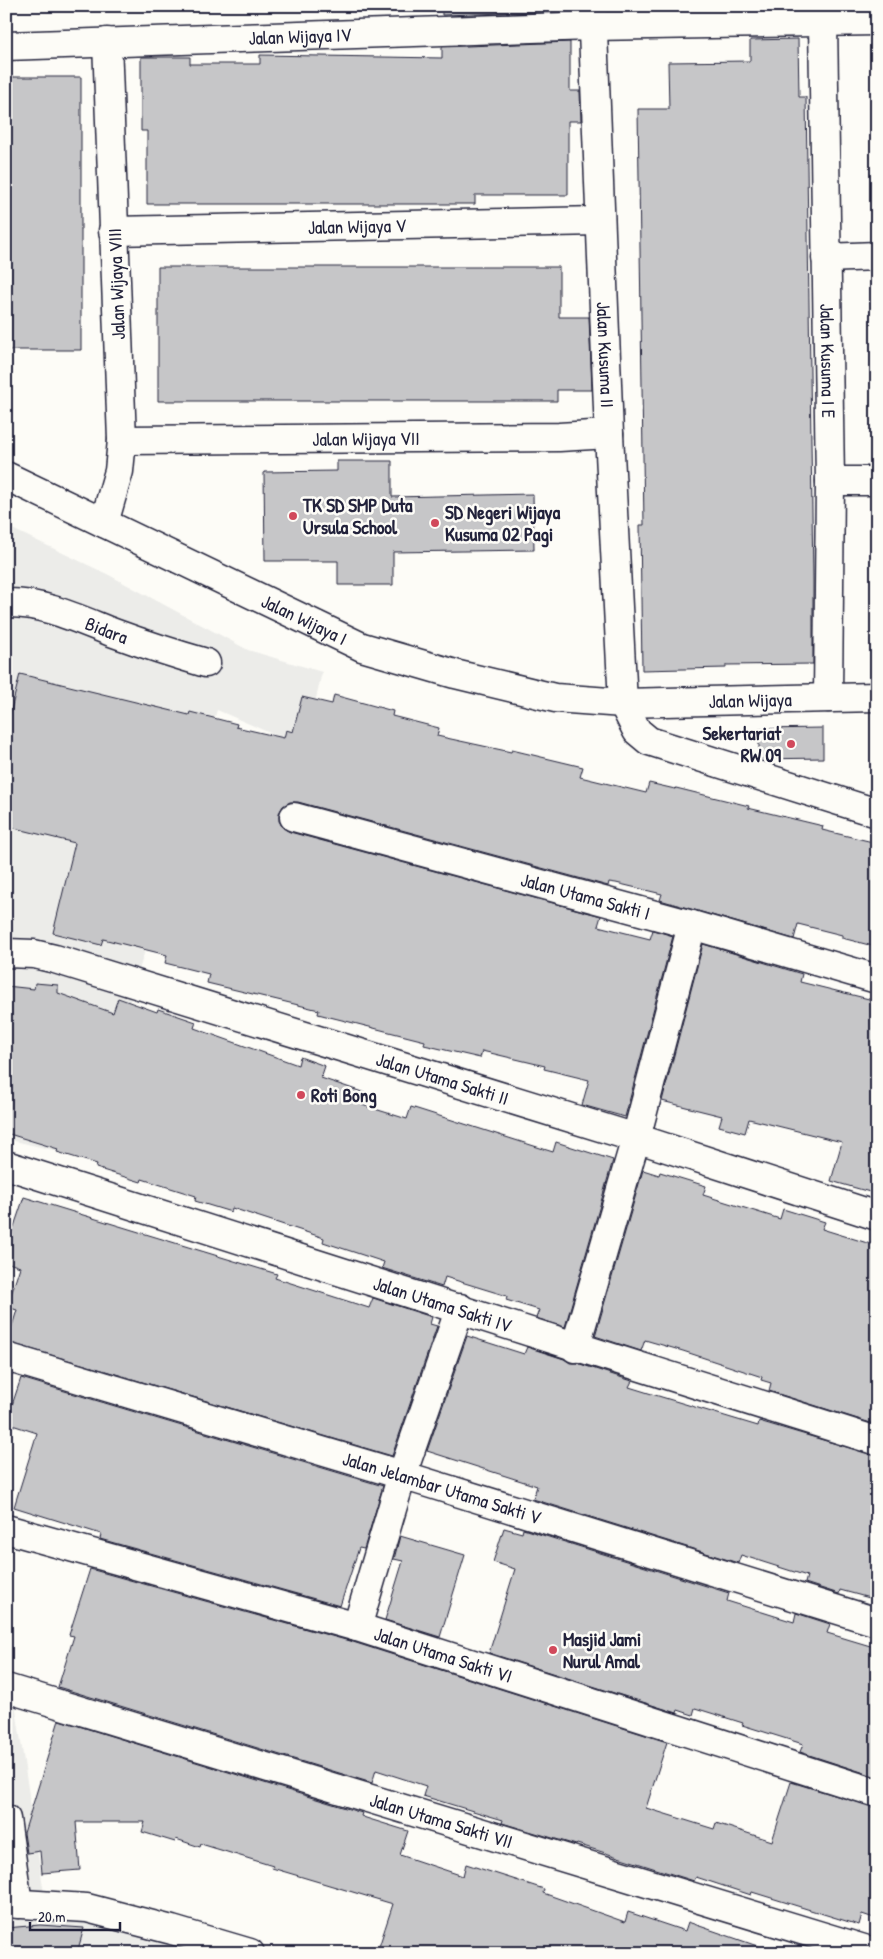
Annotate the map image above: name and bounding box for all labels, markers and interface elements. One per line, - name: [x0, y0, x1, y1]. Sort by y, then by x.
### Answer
- street label: Jalan Wijaya IV: [248, 21, 352, 51]
- street label: Jalan Wijaya V: [307, 212, 407, 240]
- street label: Jalan Wijaya VIII: [101, 228, 131, 340]
- street label: Jalan Kusuma II: [591, 301, 621, 408]
- street label: Jalan Kusuma I E: [814, 304, 842, 419]
- street label: Jalan Wijaya VII: [312, 425, 420, 452]
- place label: TK SD SMP Duta Ursula School: [302, 492, 413, 540]
- place label: SD Negeri Wijaya Kusuma 02 Pagi: [445, 499, 561, 548]
- marker: TK SD SMP Duta Ursula School: [287, 510, 299, 522]
- marker: SD Negeri Wijaya Kusuma 02 Pagi: [429, 517, 441, 529]
- street label: Jalan Wijaya I: [257, 588, 352, 651]
- street label: Bidara: [82, 610, 132, 650]
- street label: Jalan Wijaya: [708, 686, 793, 714]
- place label: Sekertariat RW 09: [702, 720, 782, 768]
- marker: Sekertariat RW 09: [785, 738, 797, 750]
- street label: Jalan Utama Sakti I: [518, 866, 653, 926]
- street label: Jalan Utama Sakti II: [373, 1046, 512, 1111]
- place label: Roti Bong: [311, 1082, 377, 1109]
- marker: Roti Bong: [295, 1089, 307, 1101]
- street label: Jalan Utama Sakti IV: [370, 1270, 515, 1338]
- street label: Jalan Jelambar Utama Sakti V: [340, 1445, 545, 1530]
- street label: Jalan Utama Sakti VI: [371, 1620, 516, 1689]
- place label: Masjid Jami Nurul Amal: [563, 1626, 641, 1674]
- marker: Masjid Jami Nurul Amal: [547, 1644, 559, 1656]
- street label: Jalan Utama Sakti VII: [367, 1786, 516, 1854]
- scale bar: [30, 1899, 120, 1931]
- text: 20 m: [38, 1906, 65, 1927]

